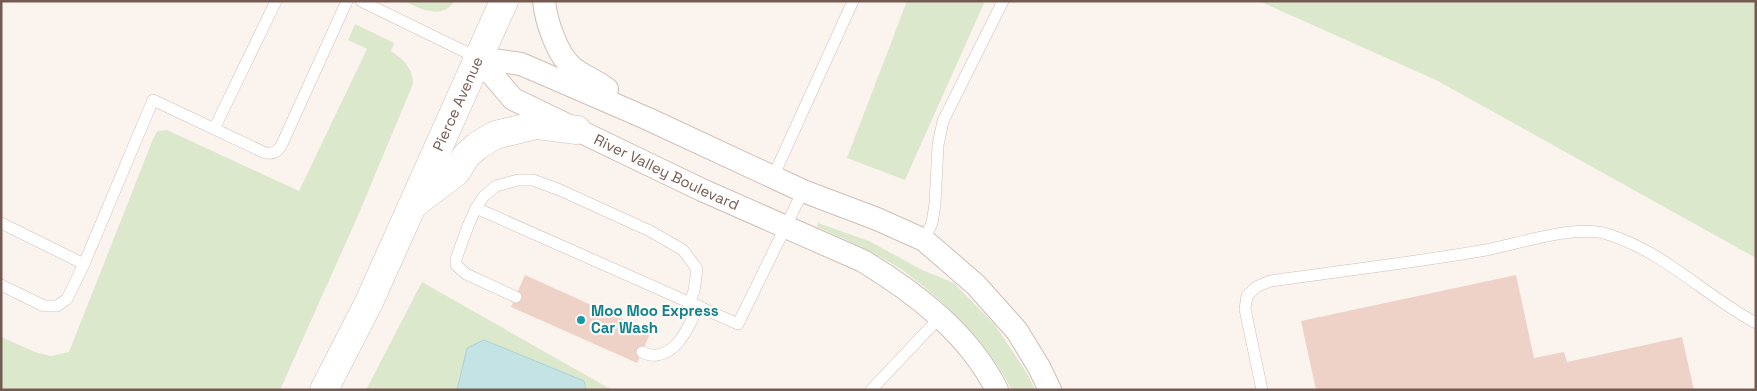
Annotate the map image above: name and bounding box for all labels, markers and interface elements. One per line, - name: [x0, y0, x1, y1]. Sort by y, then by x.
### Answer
- street label: Pierce Avenue: [428, 53, 487, 154]
- street label: River Valley Boulevard: [591, 129, 742, 214]
- place label: Moo Moo Express Car Wash: [591, 301, 719, 337]
- marker: Moo Moo Express Car Wash: [575, 314, 587, 326]

